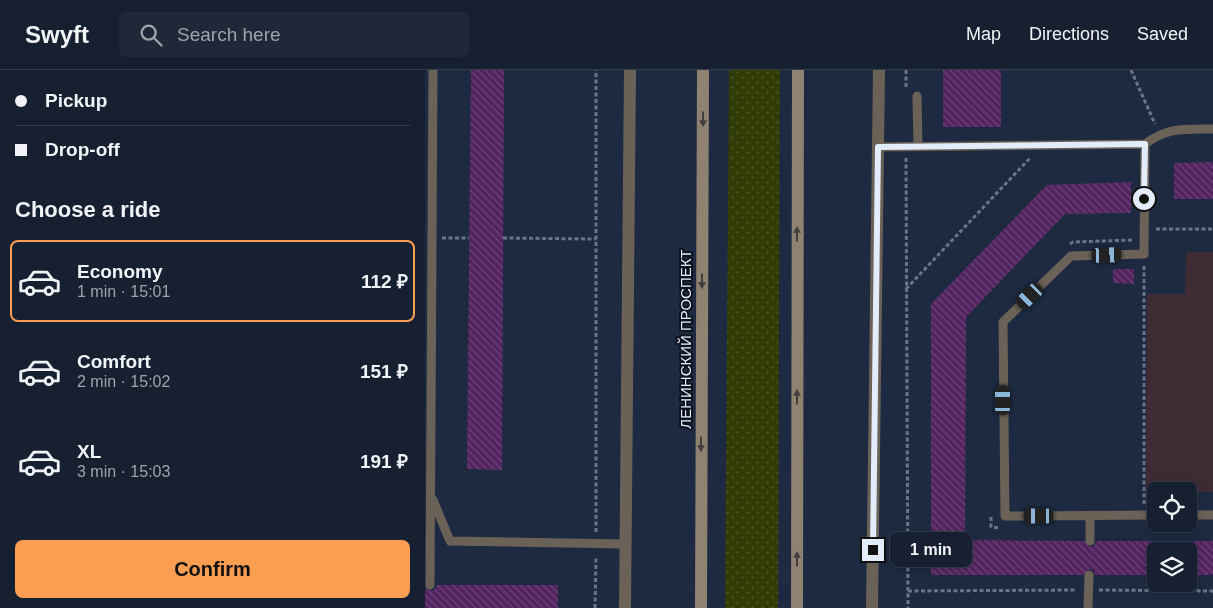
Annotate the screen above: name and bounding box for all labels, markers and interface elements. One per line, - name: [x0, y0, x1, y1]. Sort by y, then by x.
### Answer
- search box: [119, 12, 469, 57]
- text: Swyft: [25, 21, 89, 48]
- icon: search: [137, 21, 165, 49]
- text: Search here: [177, 24, 281, 45]
- text: Map: [966, 24, 1001, 44]
- text: Directions: [1029, 24, 1109, 44]
- text: Saved: [1137, 24, 1188, 44]
- text: Pickup: [45, 90, 107, 111]
- one-way arrow: [699, 111, 707, 127]
- text: Drop-off: [45, 139, 120, 160]
- route start: [1133, 188, 1155, 210]
- text: Choose a ride: [15, 197, 160, 222]
- one-way arrow: [793, 226, 801, 242]
- car: [1091, 247, 1122, 263]
- street label: ЛЕНИНСКИЙ ПРОСПЕКТ: [677, 249, 694, 429]
- icon: car: [17, 259, 62, 304]
- text: Economy: [77, 261, 163, 282]
- text: 112 ₽: [361, 271, 408, 292]
- one-way arrow: [698, 273, 706, 289]
- car: [1013, 280, 1046, 312]
- text: 1 min · 15:01: [77, 283, 170, 300]
- icon: car: [17, 349, 62, 394]
- text: Comfort: [77, 351, 151, 372]
- text: 151 ₽: [360, 361, 408, 382]
- text: 2 min · 15:02: [77, 373, 170, 390]
- car: [995, 385, 1010, 415]
- one-way arrow: [793, 389, 801, 405]
- one-way arrow: [697, 436, 705, 452]
- icon: car: [17, 439, 62, 484]
- text: XL: [77, 441, 101, 462]
- text: 191 ₽: [360, 451, 408, 472]
- text: 3 min · 15:03: [77, 463, 170, 480]
- map controls: [1147, 482, 1197, 592]
- button: locate: [1147, 482, 1197, 532]
- car: [1024, 509, 1054, 524]
- callout: 1 min: [891, 532, 973, 568]
- route end: [862, 539, 884, 561]
- button: Confirm: [15, 540, 410, 598]
- text: 1 min: [910, 541, 952, 558]
- button: layers: [1147, 542, 1197, 592]
- one-way arrow: [793, 551, 801, 567]

